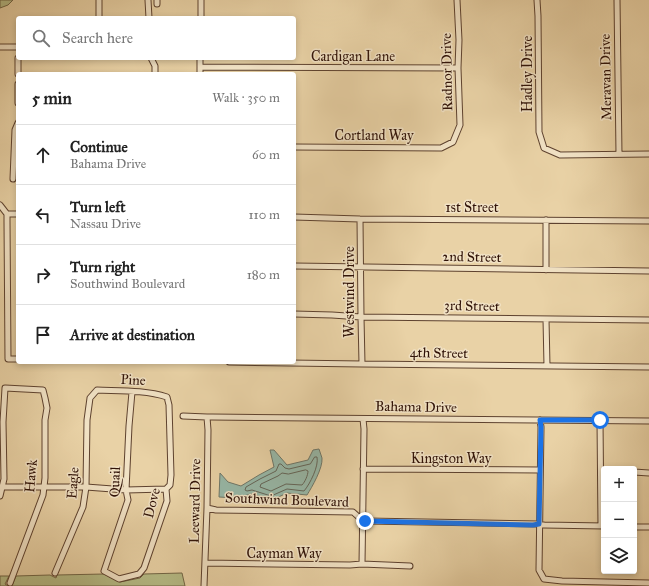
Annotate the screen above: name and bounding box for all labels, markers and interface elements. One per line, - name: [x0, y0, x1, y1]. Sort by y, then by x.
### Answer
- search box: [16, 16, 296, 60]
- icon: search: [30, 27, 52, 49]
- text: Search here: [62, 29, 133, 47]
- street label: Radnor Drive: [438, 33, 456, 111]
- street label: Meravan Drive: [597, 33, 615, 121]
- street label: Hadley Drive: [519, 36, 536, 112]
- street label: Cardigan Lane: [311, 48, 395, 65]
- text: 5 min: [32, 88, 72, 109]
- text: Walk · 350 m: [212, 90, 280, 106]
- street label: Cortland Way: [334, 127, 414, 144]
- text: Continue: [70, 138, 128, 156]
- icon: ahead: [32, 144, 54, 166]
- text: 60 m: [252, 147, 280, 163]
- text: Bahama Drive: [70, 156, 146, 172]
- text: Turn left: [70, 198, 126, 216]
- street label: 1st Street: [445, 199, 499, 216]
- icon: left: [32, 204, 54, 226]
- text: 110 m: [248, 207, 280, 223]
- text: Nassau Drive: [70, 216, 141, 232]
- street label: Westwind Drive: [341, 246, 358, 338]
- street label: 2nd Street: [442, 248, 502, 266]
- text: Turn right: [70, 258, 135, 276]
- icon: right: [32, 264, 54, 286]
- text: 180 m: [247, 267, 280, 283]
- text: Southwind Boulevard: [70, 276, 185, 292]
- street label: 3rd Street: [444, 297, 500, 315]
- icon: arrive: [32, 324, 54, 346]
- text: Arrive at destination: [70, 326, 195, 344]
- street label: 4th Street: [410, 344, 468, 362]
- street label: Pine: [120, 371, 146, 389]
- street label: Bahama Drive: [375, 398, 457, 416]
- route start: [591, 411, 609, 429]
- street label: Kingston Way: [411, 450, 492, 467]
- street label: Hawk: [21, 458, 41, 493]
- street label: Leeward Drive: [186, 458, 204, 543]
- street label: Eagle: [63, 466, 83, 500]
- street label: Quail: [106, 466, 124, 498]
- map controls: [601, 466, 637, 574]
- button: +: [601, 466, 637, 502]
- street label: Dove: [140, 486, 164, 520]
- street label: Southwind Boulevard: [225, 489, 349, 511]
- button: −: [601, 502, 637, 538]
- route end: [356, 512, 374, 530]
- button: layers: [601, 538, 637, 574]
- street label: Cayman Way: [246, 545, 322, 562]

